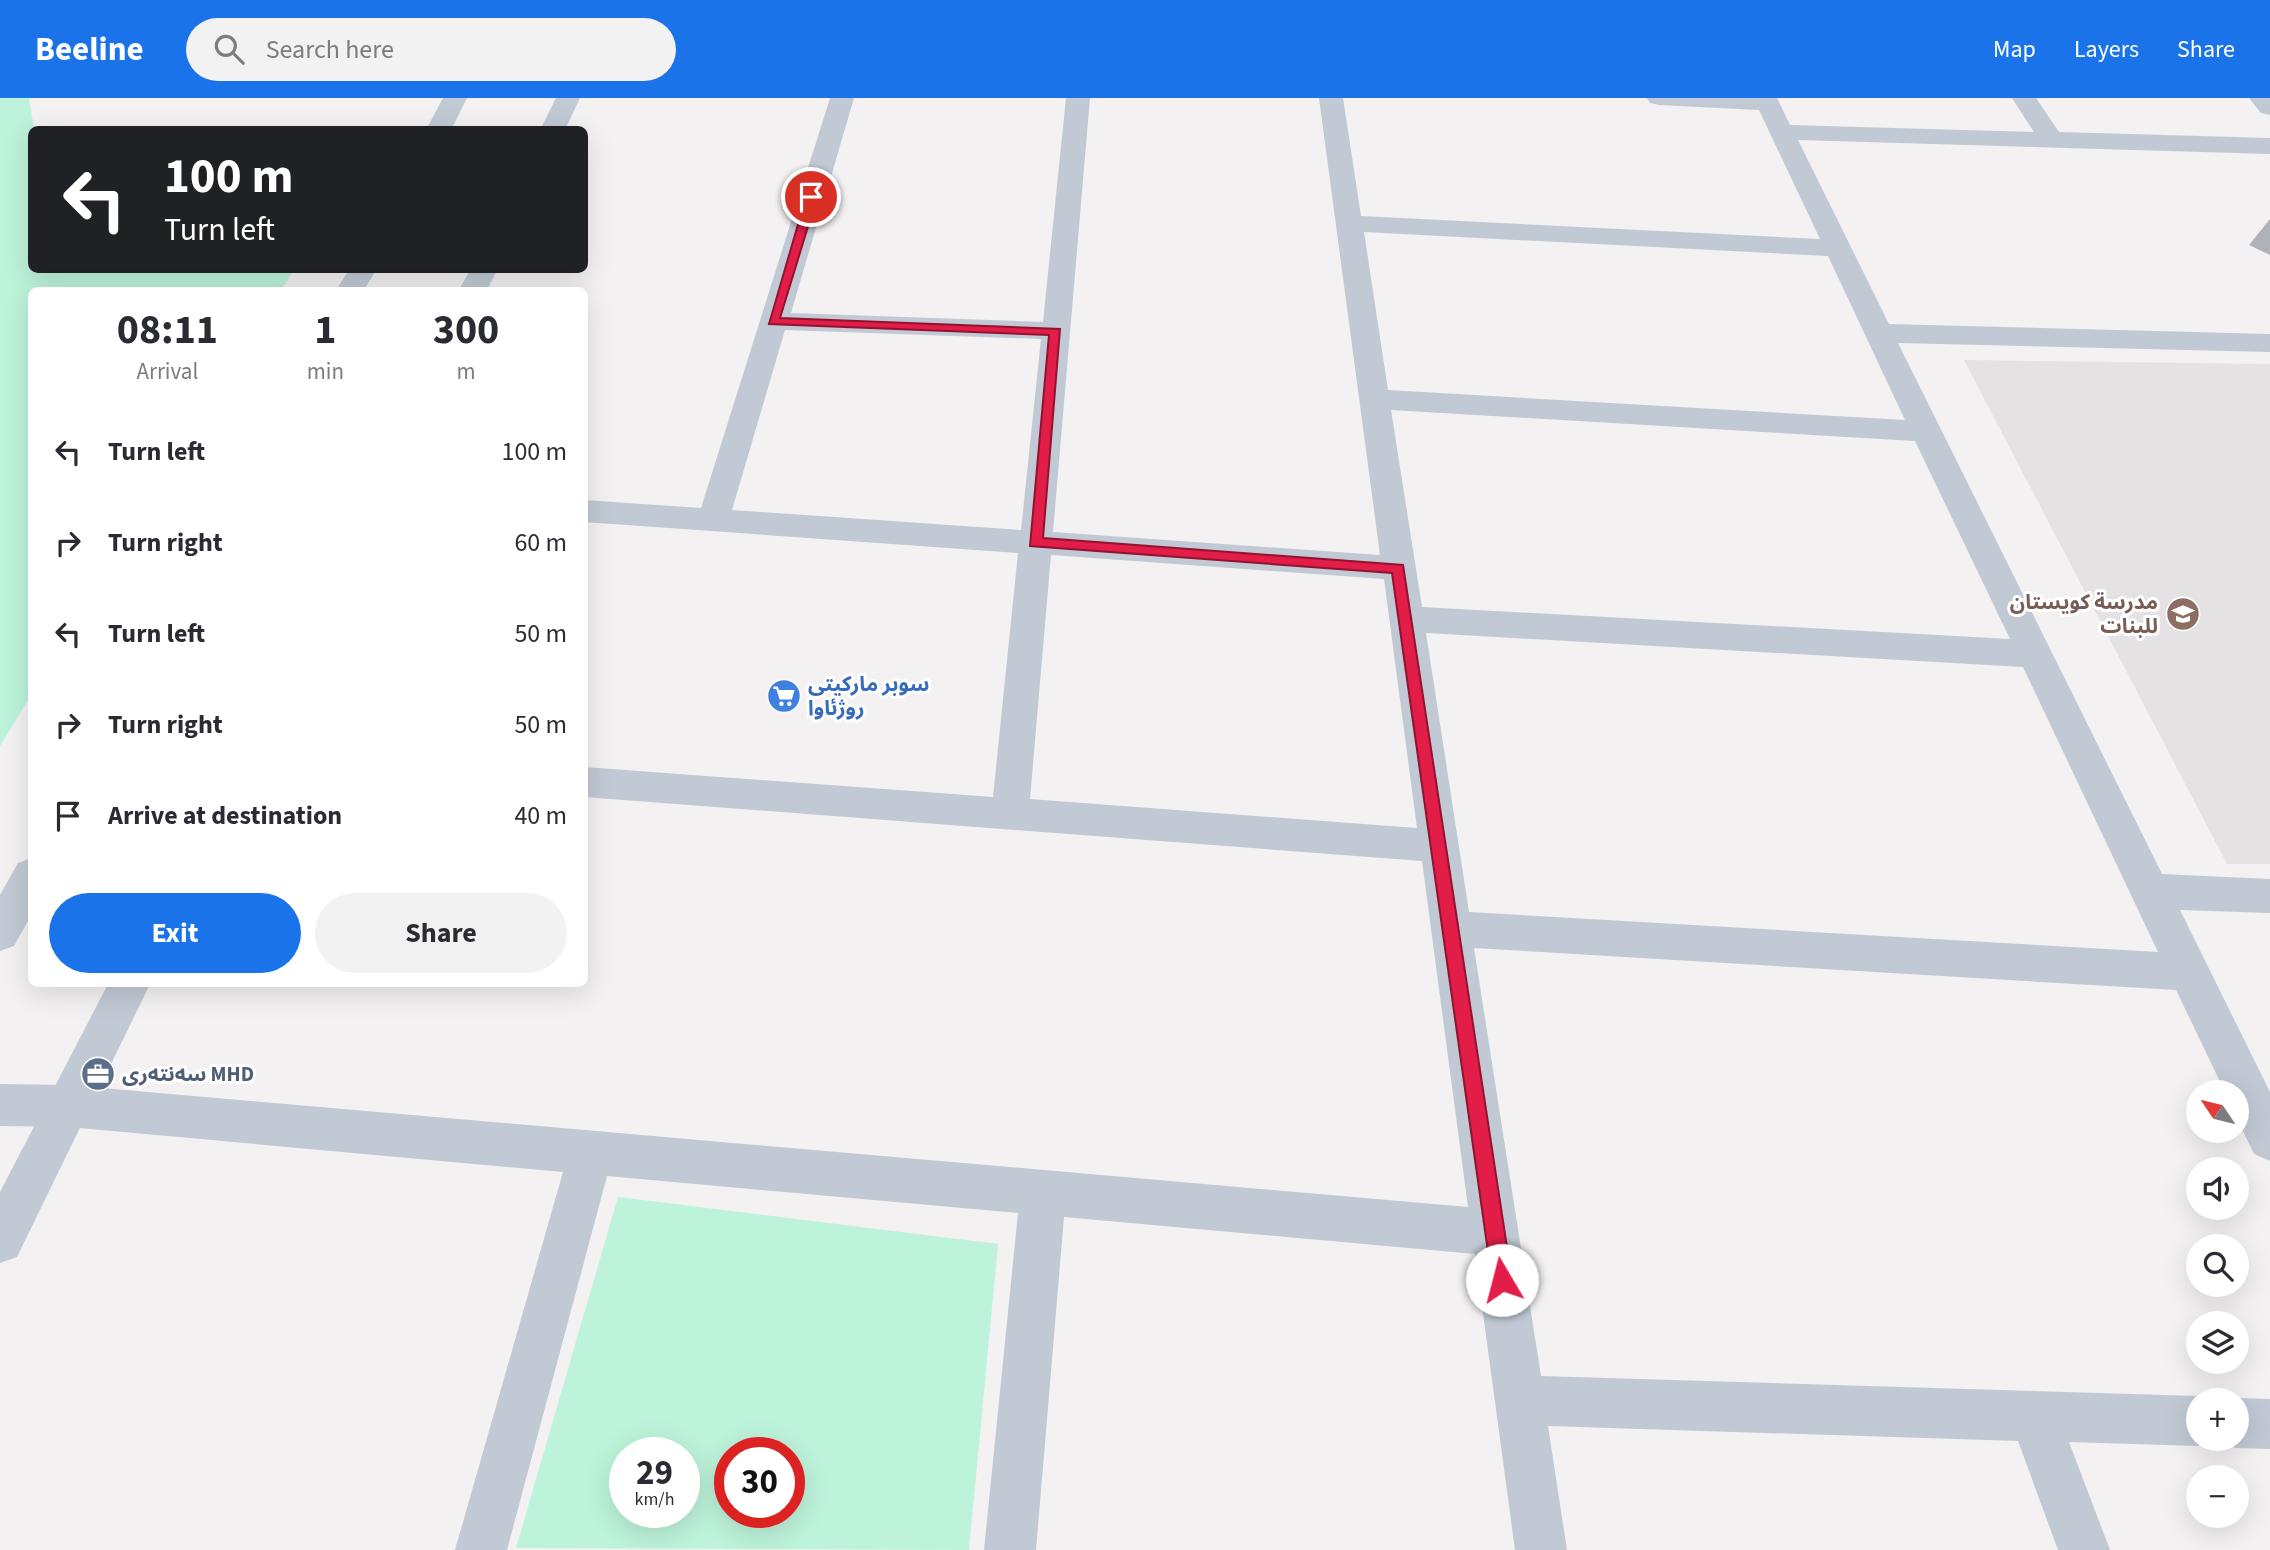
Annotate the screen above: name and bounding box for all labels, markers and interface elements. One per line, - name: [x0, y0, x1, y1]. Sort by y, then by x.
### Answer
- search box: [186, 18, 676, 81]
- text: Beeline: [35, 26, 144, 73]
- icon: search: [210, 30, 248, 68]
- text: Search here: [266, 31, 394, 68]
- text: Map: [1993, 32, 2036, 67]
- text: Layers: [2074, 32, 2139, 67]
- text: Share: [2177, 32, 2235, 67]
- text: 100 m: [164, 142, 293, 212]
- icon: left: [49, 154, 140, 245]
- pin: [781, 167, 841, 227]
- icon: arrive: [792, 178, 830, 216]
- text: Turn left: [164, 207, 275, 253]
- text: 08:11: [117, 300, 218, 360]
- text: 1: [314, 300, 336, 360]
- text: 300: [433, 300, 499, 360]
- text: Arrival: [136, 355, 198, 388]
- text: min: [307, 355, 344, 388]
- text: m: [456, 355, 476, 388]
- icon: left: [49, 433, 87, 471]
- text: Turn left: [108, 433, 205, 470]
- text: 100 m: [501, 433, 567, 470]
- icon: right: [49, 524, 87, 562]
- text: Turn right: [108, 524, 223, 561]
- text: 60 m: [514, 524, 567, 561]
- place label: مدرسة كويستان للبنات: [2010, 587, 2158, 641]
- school or university icon: مدرسة كويستان للبنات: [2164, 595, 2202, 633]
- icon: left: [49, 615, 87, 653]
- text: Turn left: [108, 615, 205, 652]
- text: 50 m: [514, 615, 567, 652]
- place label: سوبر ماركيتى روژئاوا: [808, 669, 929, 723]
- supermarket icon: سوبر ماركيتى روژئاوا: [765, 677, 803, 715]
- icon: right: [49, 706, 87, 744]
- text: Turn right: [108, 706, 223, 743]
- text: 50 m: [514, 706, 567, 743]
- icon: arrive: [49, 797, 87, 835]
- text: Arrive at destination: [108, 797, 342, 834]
- text: 40 m: [514, 797, 567, 834]
- button: Exit: [49, 893, 301, 973]
- button: Share: [315, 893, 567, 973]
- office icon: سەنتەری MHD: [79, 1055, 117, 1093]
- place label: سەنتەری MHD: [122, 1059, 254, 1089]
- north arrow: [2186, 1080, 2249, 1143]
- map controls: [2186, 1080, 2249, 1528]
- button: sound: [2186, 1157, 2249, 1220]
- button: search: [2186, 1234, 2249, 1297]
- position arrow: [1465, 1243, 1539, 1317]
- button: layers: [2186, 1311, 2249, 1374]
- button: +: [2186, 1388, 2249, 1451]
- speed limit sign: 30: [714, 1437, 805, 1528]
- text: 29: [636, 1448, 673, 1498]
- button: −: [2186, 1465, 2249, 1528]
- text: km/h: [635, 1487, 674, 1512]

